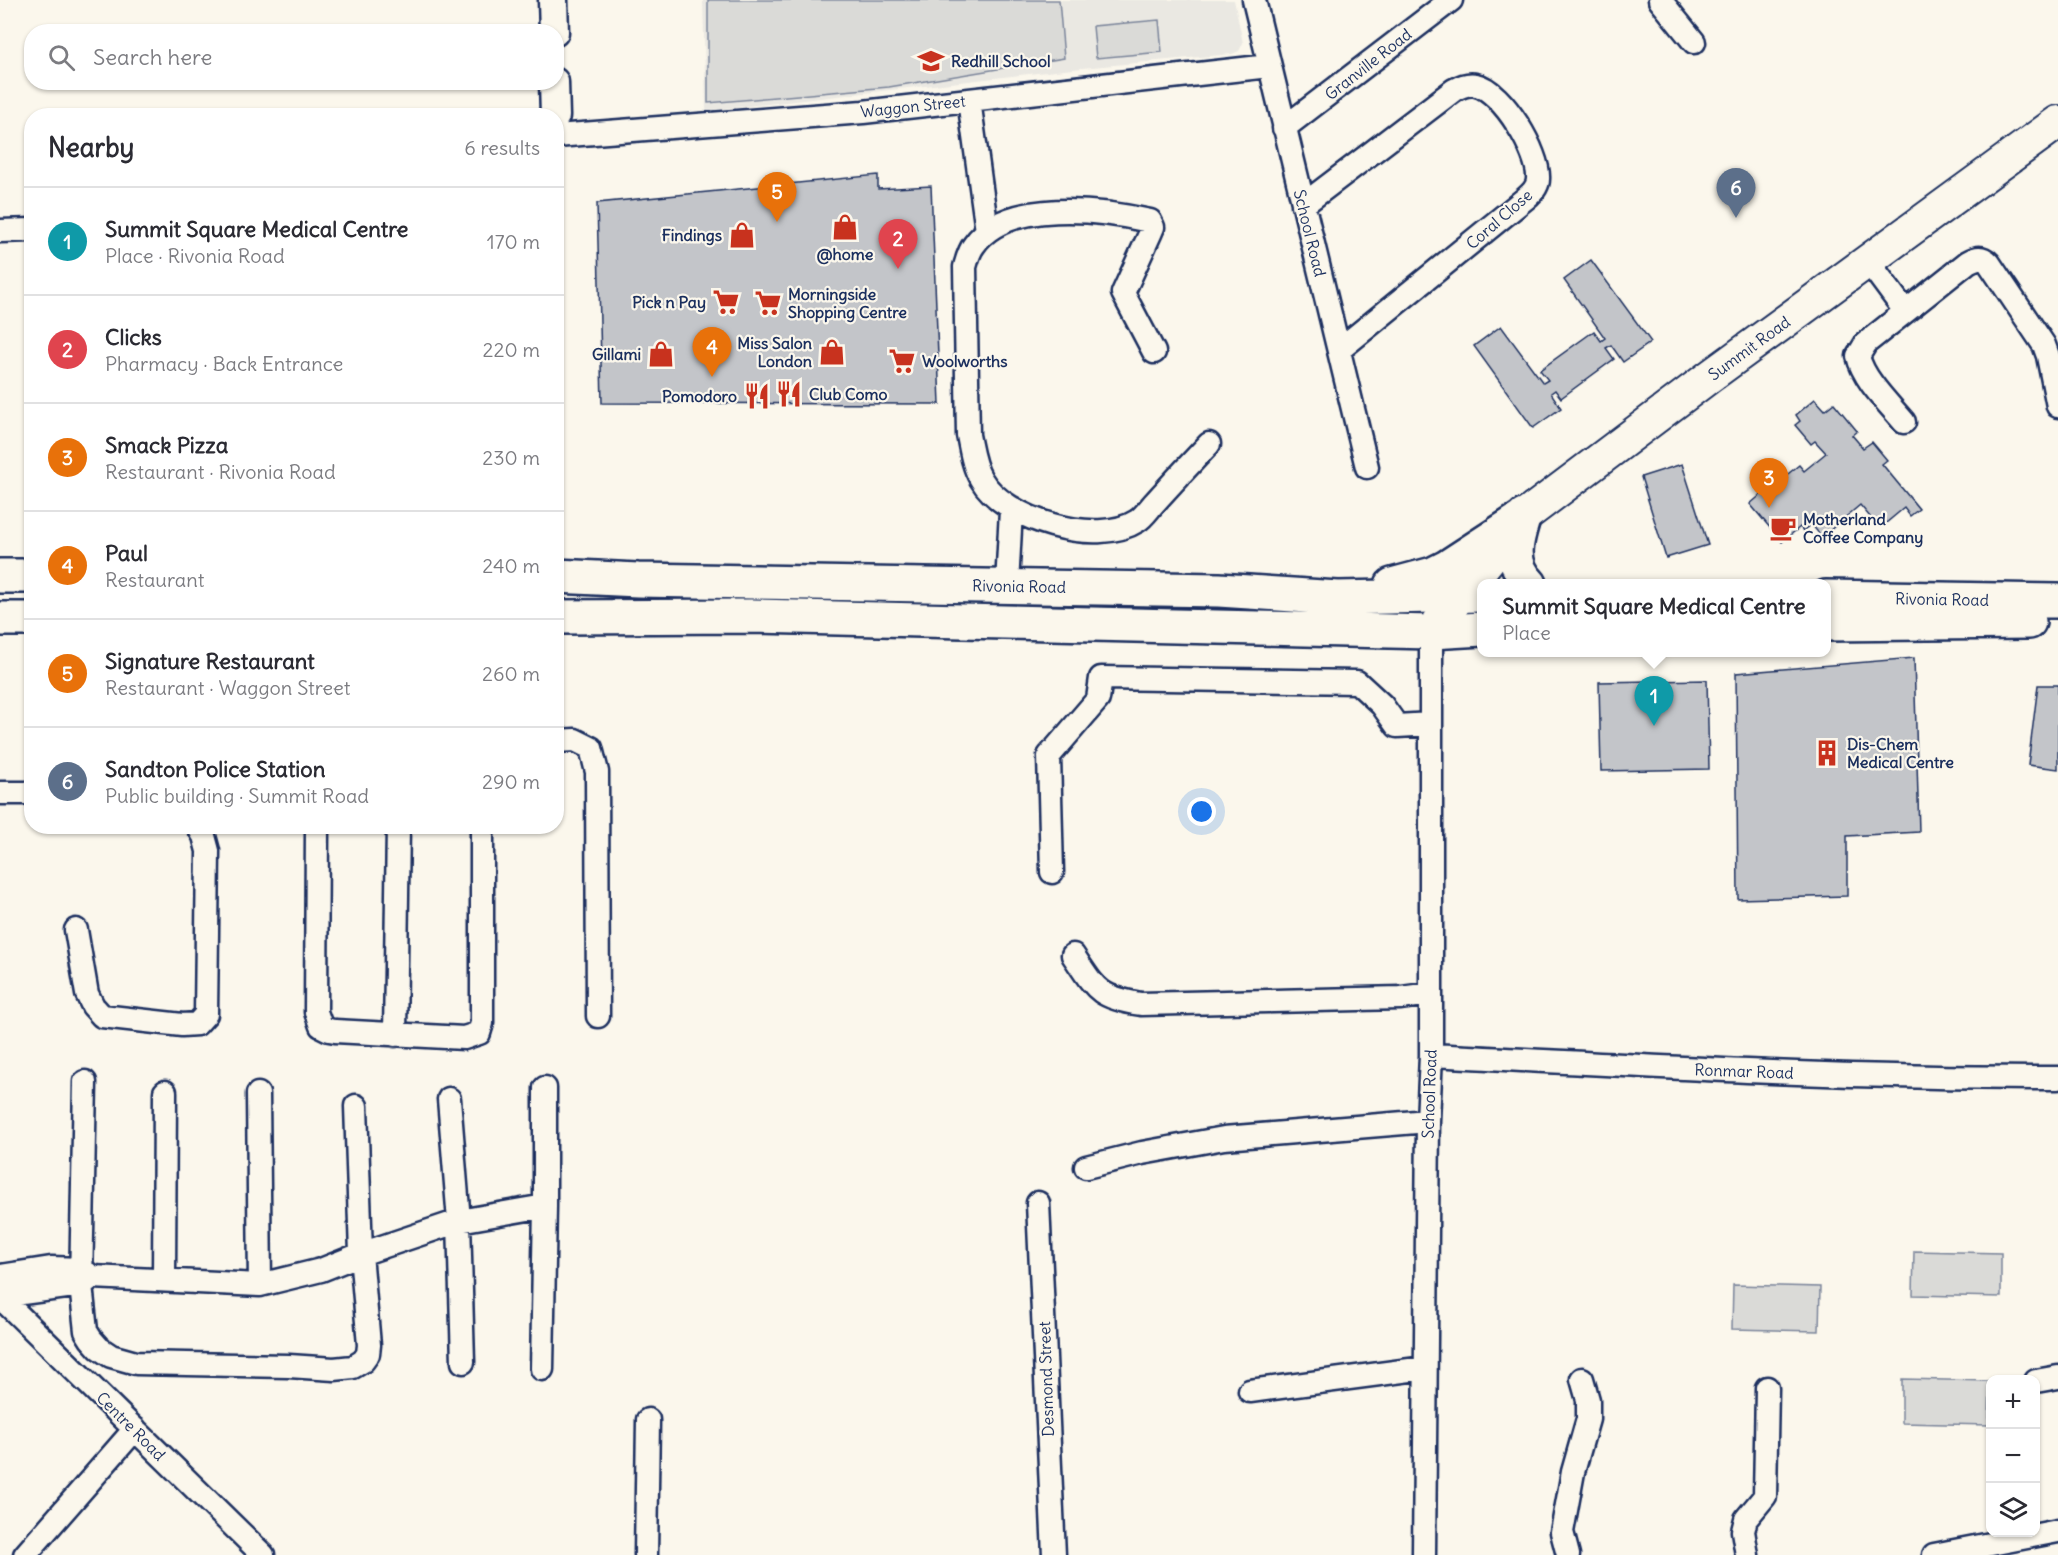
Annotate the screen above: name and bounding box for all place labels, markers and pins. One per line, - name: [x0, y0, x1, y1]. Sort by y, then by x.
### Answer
- school or university icon: Redhill School: [916, 46, 946, 76]
- place label: Redhill School: [951, 51, 1051, 71]
- pin: 6: [1716, 168, 1756, 218]
- pin: 5: [758, 172, 796, 222]
- shop icon: @home: [830, 212, 860, 242]
- shop icon: Findings: [727, 220, 757, 250]
- pin: 2: [878, 220, 918, 269]
- place label: Findings: [662, 225, 722, 246]
- place label: @home: [817, 244, 874, 265]
- place label: Morningside Shopping Centre: [788, 284, 907, 323]
- supermarket icon: Pick n Pay: [711, 287, 741, 317]
- supermarket icon: Morningside Shopping Centre: [753, 288, 783, 318]
- place label: Pick n Pay: [632, 292, 706, 313]
- pin: 4: [692, 328, 732, 377]
- place label: Miss Salon London: [737, 333, 812, 371]
- shop icon: Miss Salon London: [817, 337, 847, 367]
- shop icon: Gillami: [646, 339, 676, 369]
- place label: Gillami: [592, 344, 641, 364]
- supermarket icon: Woolworths: [887, 346, 917, 376]
- place label: Woolworths: [922, 351, 1008, 371]
- restaurant icon: Club Como: [774, 379, 804, 409]
- restaurant icon: Pomodoro: [742, 381, 772, 411]
- place label: Club Como: [809, 384, 887, 404]
- place label: Pomodoro: [662, 386, 737, 406]
- pin: 3: [1750, 458, 1788, 508]
- place label: Motherland Coffee Company: [1803, 509, 1923, 548]
- cafe icon: Motherland Coffee Company: [1768, 513, 1798, 543]
- pin: 1: [1634, 676, 1674, 726]
- place label: Dis-Chem Medical Centre: [1847, 734, 1954, 772]
- building icon: Dis-Chem Medical Centre: [1812, 738, 1842, 768]

